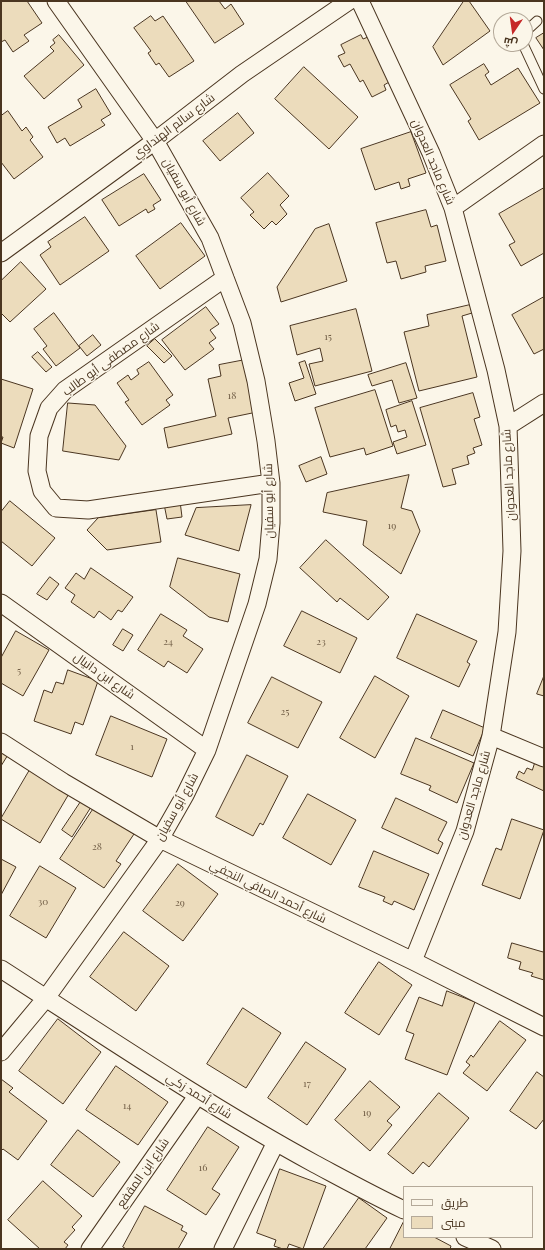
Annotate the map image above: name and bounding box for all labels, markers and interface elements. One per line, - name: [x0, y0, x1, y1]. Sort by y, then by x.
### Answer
- north arrow: [493, 12, 533, 52]
- text: ش: [502, 34, 519, 52]
- street label: شارع سالم الهنداوي: [130, 91, 218, 161]
- street label: شارع ماجد العدوان: [408, 117, 458, 207]
- street label: شارع أبو سفيان: [159, 156, 209, 228]
- street label: شارع مصطفى أبو طالب: [60, 319, 162, 399]
- house number: 15: [324, 331, 332, 343]
- house number: 18: [228, 390, 236, 402]
- street label: شارع ماجد العدوان: [499, 429, 519, 521]
- street label: شارع أبو سفيان: [261, 463, 277, 539]
- house number: 19: [388, 520, 396, 532]
- house number: 24: [163, 636, 173, 648]
- house number: 23: [316, 636, 326, 648]
- street label: شارع ابن دانيال: [71, 650, 137, 702]
- house number: 5: [17, 665, 21, 677]
- house number: 25: [281, 706, 289, 718]
- house number: 1: [130, 741, 134, 753]
- street label: شارع ماجد العدوان: [454, 749, 494, 841]
- street label: شارع أبو سفيان: [152, 771, 202, 843]
- house number: 28: [92, 841, 102, 853]
- street label: شارع أحمد الصافي النجفي: [207, 857, 329, 927]
- house number: 30: [38, 896, 48, 908]
- house number: 29: [175, 897, 185, 909]
- street label: شارع أحمد زكي: [163, 1070, 235, 1122]
- house number: 17: [303, 1078, 311, 1090]
- house number: 14: [123, 1100, 131, 1112]
- house number: 19: [363, 1107, 371, 1119]
- street label: شارع ابن المقفع: [114, 1135, 172, 1211]
- house number: 16: [199, 1162, 207, 1174]
- legend: [403, 1186, 533, 1238]
- text: طريق: [441, 1194, 468, 1210]
- text: مبنى: [441, 1214, 466, 1230]

